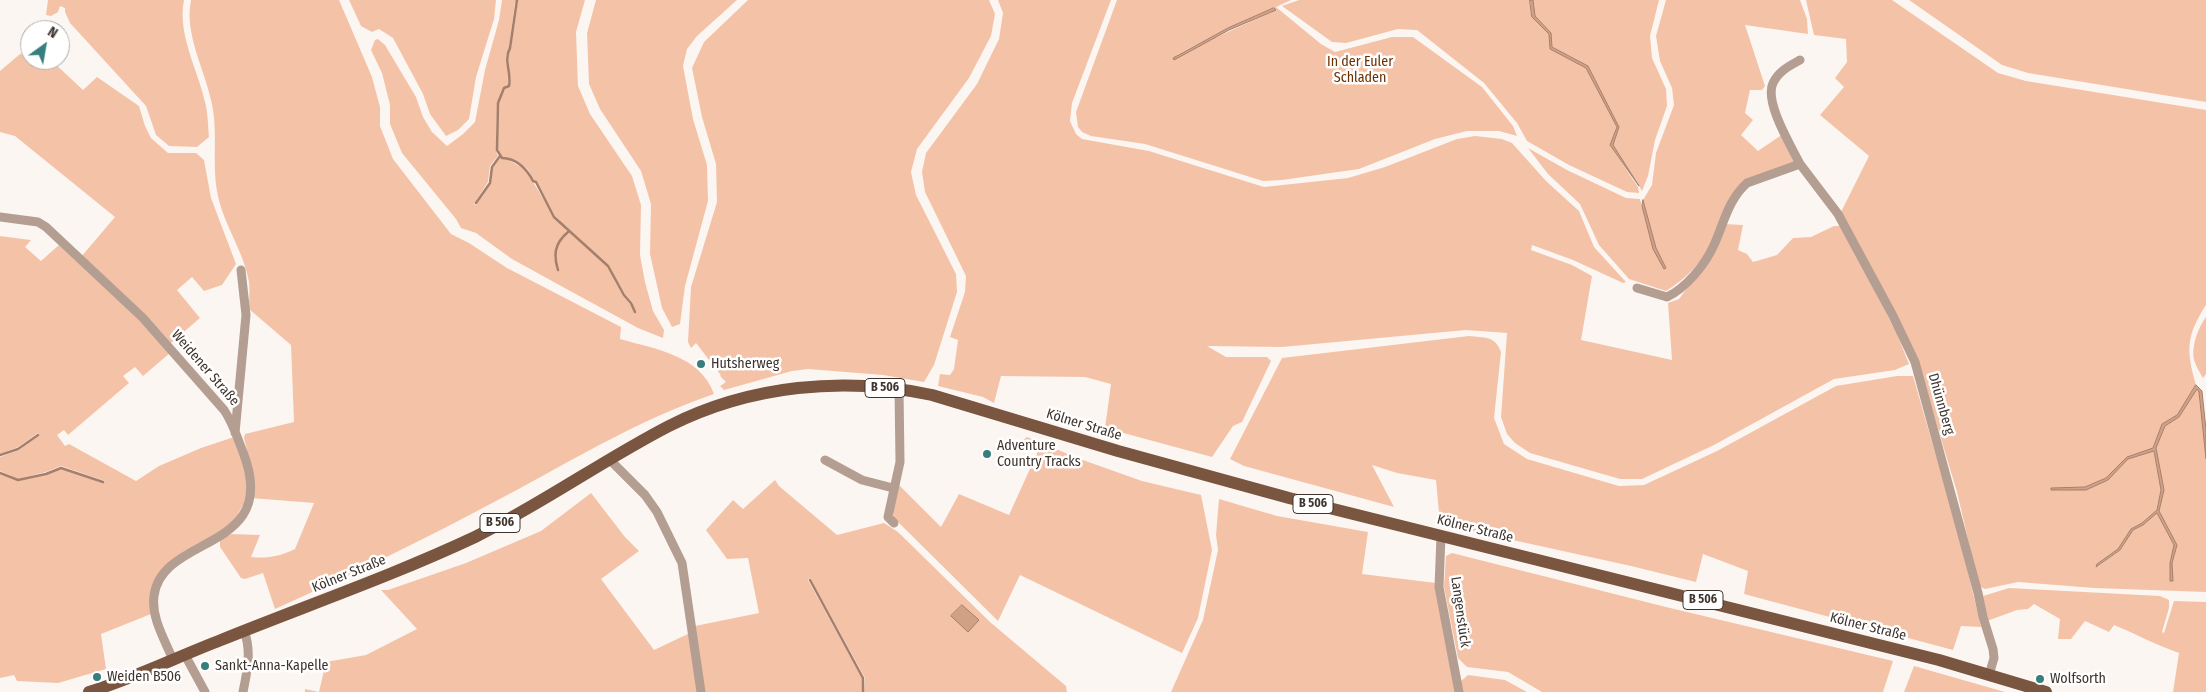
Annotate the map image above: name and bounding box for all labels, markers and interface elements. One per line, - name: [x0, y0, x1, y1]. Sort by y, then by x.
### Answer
- north arrow: [20, 20, 70, 70]
- text: N: [45, 23, 61, 42]
- park label: In der Euler Schladen: [1327, 54, 1393, 86]
- street label: Weidener Straße: [168, 327, 242, 409]
- place label: Hutsherweg: [711, 356, 779, 372]
- marker: Hutsherweg: [695, 358, 707, 370]
- street label: Dhünnberg: [1924, 371, 1958, 437]
- road number: B 506: [865, 378, 905, 398]
- street label: Kölner Straße: [1044, 406, 1124, 444]
- place label: Adventure Country Tracks: [997, 438, 1081, 471]
- marker: Adventure Country Tracks: [981, 448, 993, 460]
- road number: B 506: [1293, 494, 1333, 514]
- street label: Kölner Straße: [1435, 511, 1515, 547]
- road number: B 506: [480, 514, 520, 532]
- street label: Kölner Straße: [310, 552, 388, 596]
- street label: Langenstück: [1447, 575, 1473, 649]
- road number: B 506: [1683, 590, 1723, 610]
- street label: Kölner Straße: [1828, 609, 1908, 645]
- place label: Sankt-Anna-Kapelle: [215, 658, 329, 674]
- marker: Sankt-Anna-Kapelle: [199, 660, 211, 672]
- place label: Weiden B506: [107, 669, 181, 685]
- marker: Weiden B506: [91, 671, 103, 683]
- place label: Wolfsorth: [2050, 671, 2106, 687]
- marker: Wolfsorth: [2034, 673, 2046, 685]

